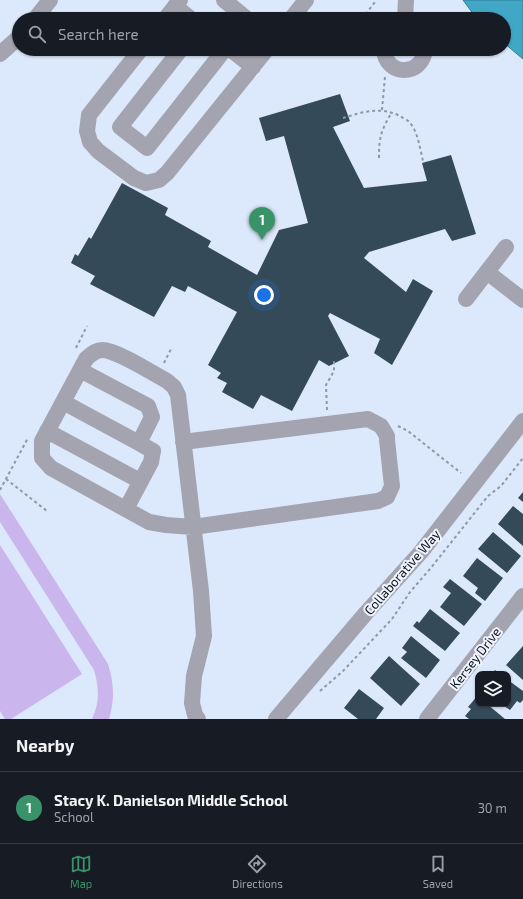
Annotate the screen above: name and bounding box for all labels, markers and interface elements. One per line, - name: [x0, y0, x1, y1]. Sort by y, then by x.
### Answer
- search box: [12, 12, 511, 56]
- icon: search: [26, 23, 48, 45]
- text: Search here: [58, 25, 139, 43]
- pin: 1: [249, 207, 275, 240]
- your location: [254, 285, 274, 305]
- street label: Collaborative Way: [361, 526, 443, 618]
- street label: Kersey Drive: [446, 624, 504, 692]
- map controls: [475, 671, 511, 707]
- button: layers: [475, 671, 511, 707]
- text: Nearby: [16, 735, 74, 755]
- text: Stacy K. Danielson Middle School: [54, 791, 288, 809]
- text: 1: [26, 800, 32, 816]
- text: 30 m: [478, 800, 507, 816]
- text: School: [54, 809, 94, 825]
- tab: Map: [70, 853, 92, 890]
- tab: Directions: [232, 853, 283, 890]
- tab: Saved: [423, 853, 453, 890]

